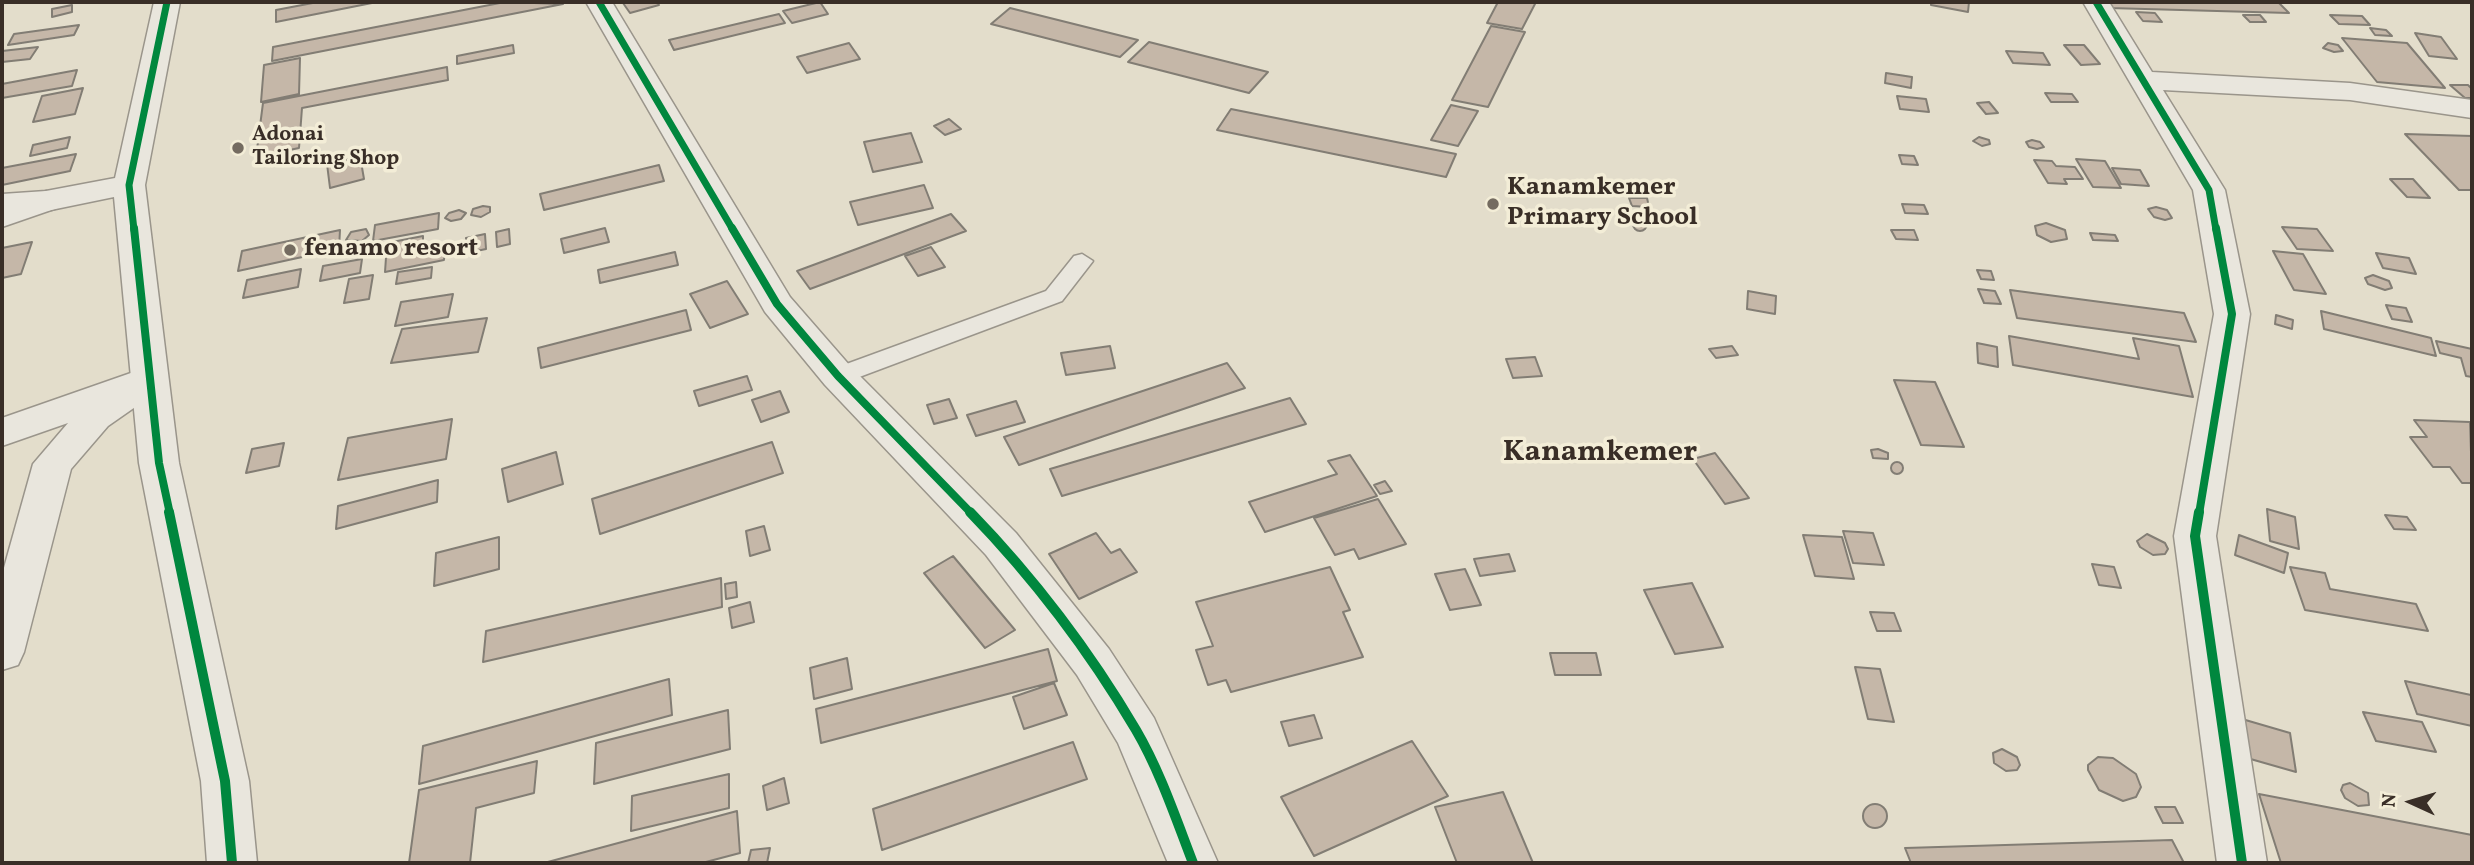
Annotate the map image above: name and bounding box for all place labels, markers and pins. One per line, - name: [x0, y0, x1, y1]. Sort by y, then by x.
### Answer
- place label: Adonai Tailoring Shop: [252, 123, 399, 173]
- marker: Adonai Tailoring Shop: [230, 140, 246, 156]
- place label: Kanamkemer Primary School: [1507, 173, 1698, 234]
- marker: Kanamkemer Primary School: [1485, 196, 1501, 212]
- place label: fenamo resort: [304, 234, 478, 266]
- marker: fenamo resort: [282, 242, 298, 258]

